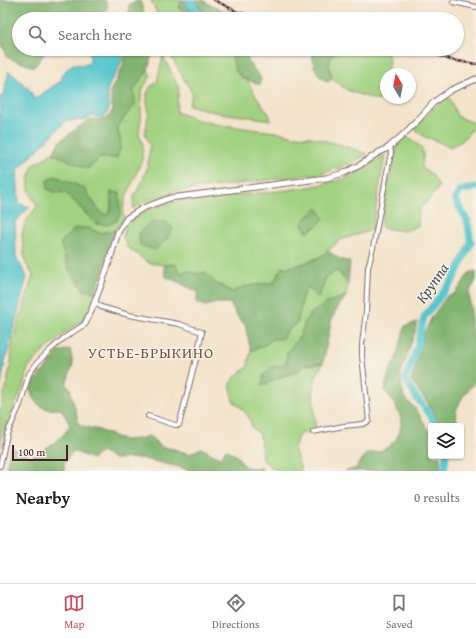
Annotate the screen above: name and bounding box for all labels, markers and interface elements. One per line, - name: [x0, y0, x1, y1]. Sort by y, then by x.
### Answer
- search box: [12, 12, 464, 56]
- icon: search: [26, 23, 48, 45]
- text: Search here: [58, 24, 132, 45]
- north arrow: [380, 68, 416, 104]
- water label: Круппа: [411, 259, 453, 307]
- district label: УСТЬЕ-БРЫКИНО: [88, 342, 214, 363]
- map controls: [428, 423, 464, 459]
- button: layers: [428, 423, 464, 459]
- scale bar: [12, 443, 68, 462]
- text: 100 m: [18, 444, 45, 460]
- text: Nearby: [16, 485, 70, 510]
- text: 0 results: [414, 488, 460, 507]
- tab: Map: [63, 592, 85, 632]
- tab: Directions: [212, 592, 259, 632]
- tab: Saved: [386, 592, 413, 632]

